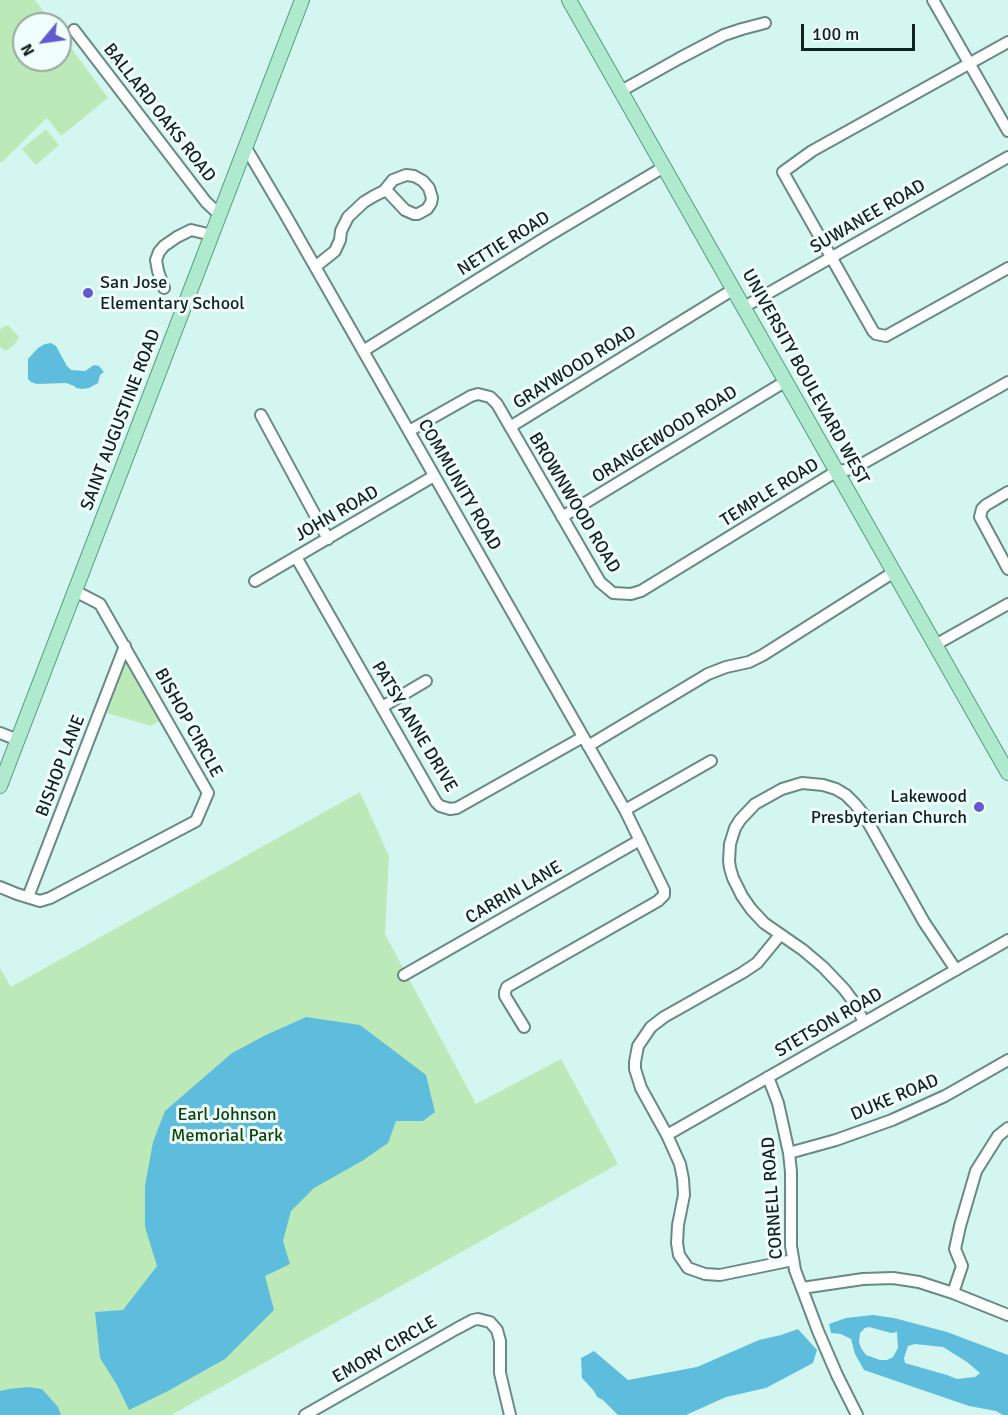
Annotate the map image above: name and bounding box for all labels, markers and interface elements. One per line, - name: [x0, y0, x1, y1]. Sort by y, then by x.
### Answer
- north arrow: [12, 12, 72, 72]
- scale bar: [804, 12, 918, 50]
- text: 100 m: [812, 23, 859, 45]
- street label: BALLARD OAKS ROAD: [98, 39, 220, 187]
- text: N: [17, 40, 39, 59]
- street label: SUWANEE ROAD: [807, 175, 929, 259]
- street label: NETTIE ROAD: [454, 207, 554, 281]
- street label: UNIVERSITY BOULEVARD WEST: [737, 266, 873, 488]
- place label: San Jose Elementary School: [100, 272, 245, 314]
- marker: San Jose Elementary School: [81, 286, 95, 300]
- street label: GRAYWOOD ROAD: [510, 322, 640, 414]
- street label: SAINT AUGUSTINE ROAD: [76, 326, 166, 514]
- street label: ORANGEWOOD ROAD: [588, 382, 742, 488]
- street label: COMMUNITY ROAD: [413, 416, 505, 554]
- street label: BROWNWOOD ROAD: [524, 429, 624, 577]
- street label: TEMPLE ROAD: [717, 454, 823, 532]
- street label: JOHN ROAD: [291, 481, 383, 547]
- street label: PATSY ANNE DRIVE: [366, 658, 462, 796]
- street label: BISHOP CIRCLE: [149, 665, 227, 781]
- street label: BISHOP LANE: [32, 712, 90, 820]
- place label: Lakewood Presbyterian Church: [811, 786, 967, 828]
- marker: Lakewood Presbyterian Church: [972, 800, 986, 814]
- street label: CARRIN LANE: [462, 857, 566, 929]
- street label: STETSON ROAD: [772, 984, 886, 1062]
- street label: DUKE ROAD: [848, 1070, 942, 1126]
- park label: Earl Johnson Memorial Park: [171, 1104, 283, 1146]
- street label: CORNELL ROAD: [758, 1136, 788, 1260]
- street label: EMORY CIRCLE: [329, 1311, 441, 1389]

